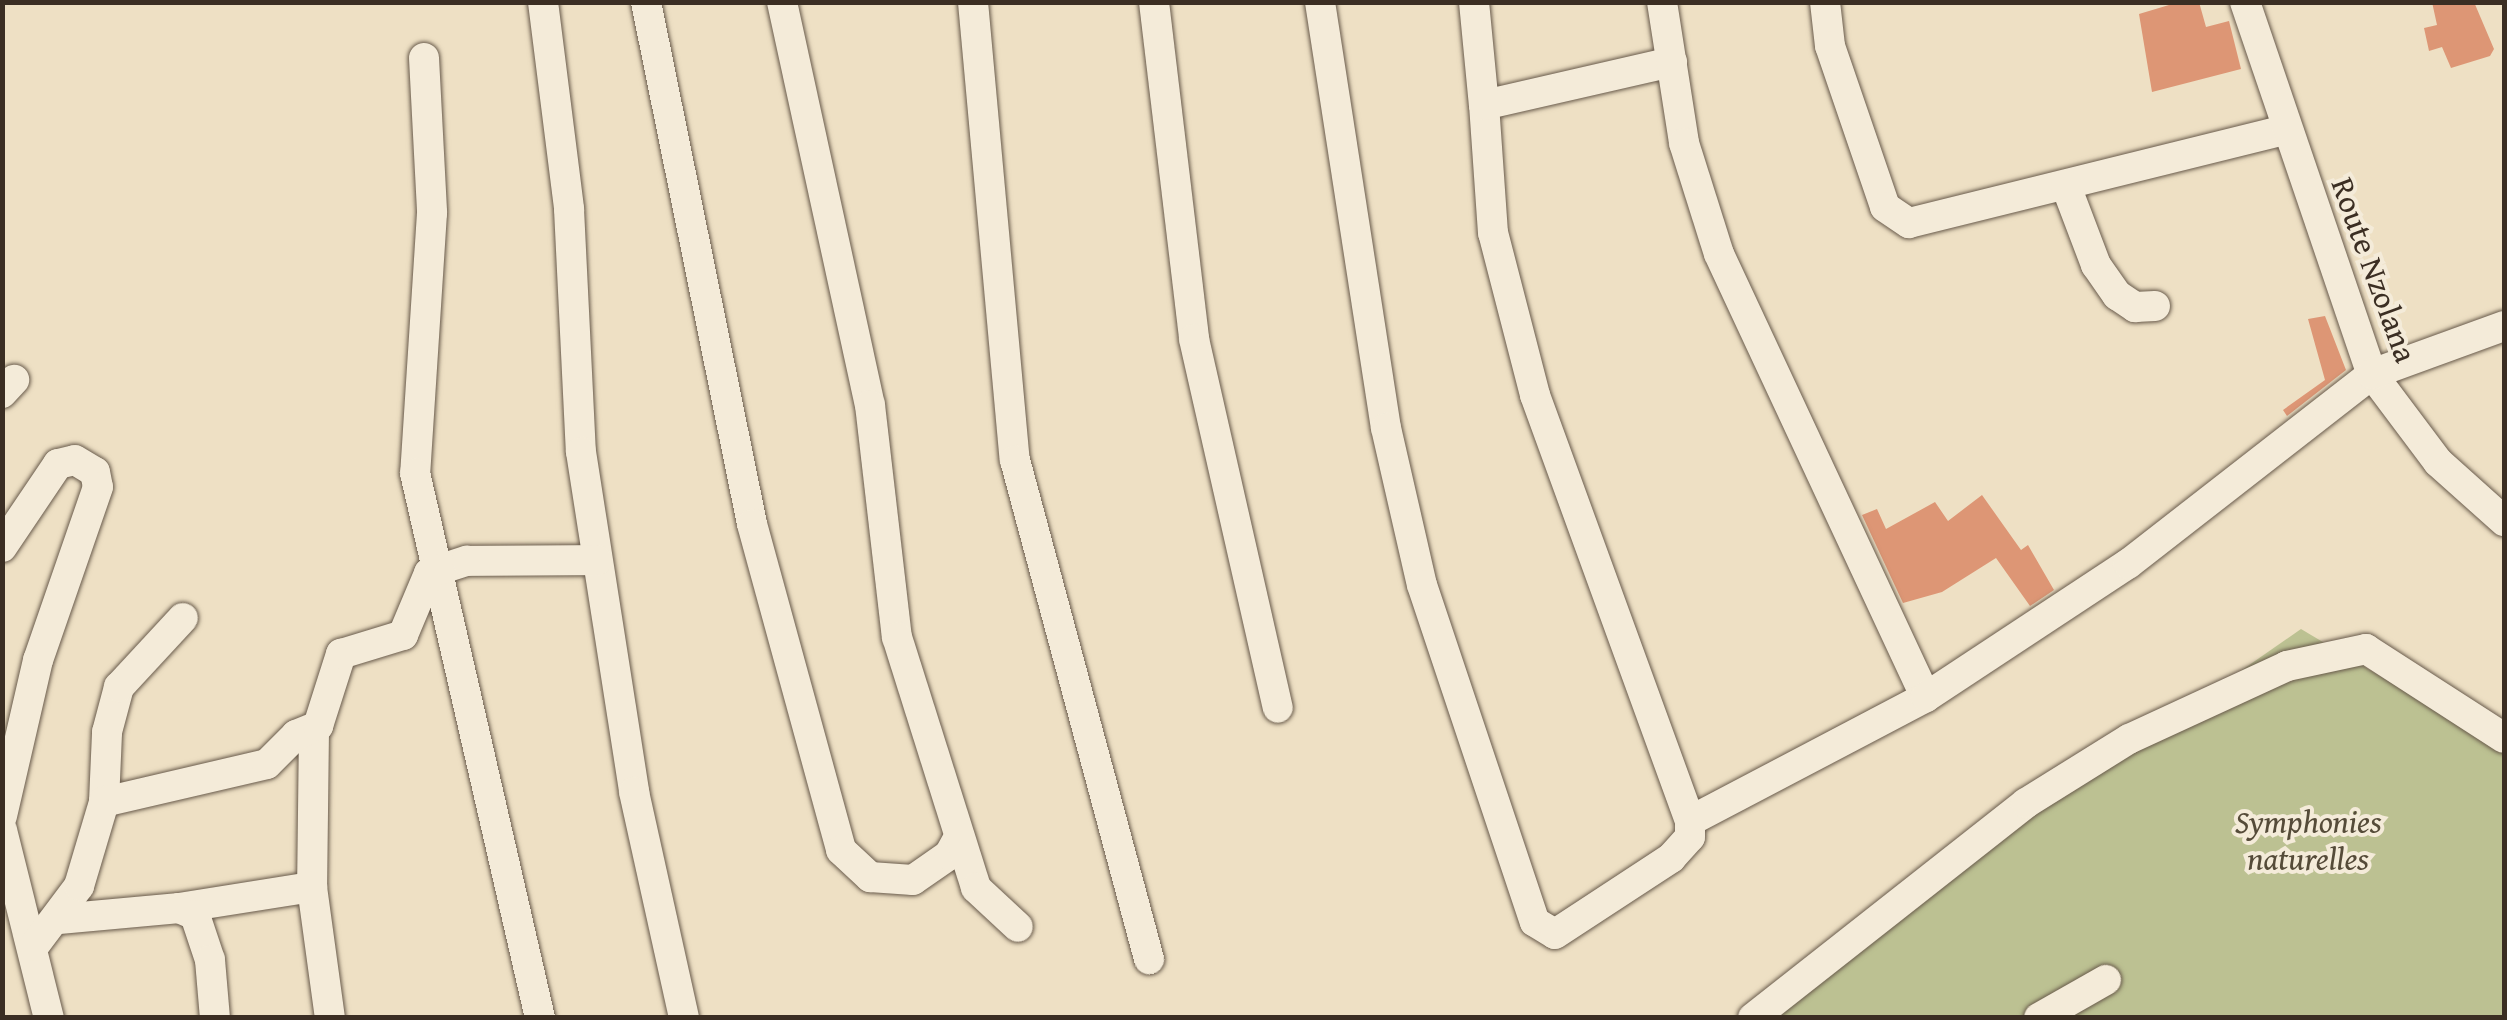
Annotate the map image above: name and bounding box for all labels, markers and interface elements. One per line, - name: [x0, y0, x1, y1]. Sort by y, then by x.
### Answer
- street label: Route Nzolana: [2323, 172, 2425, 368]
- park label: Symphonies naturelles: [2235, 804, 2381, 879]

